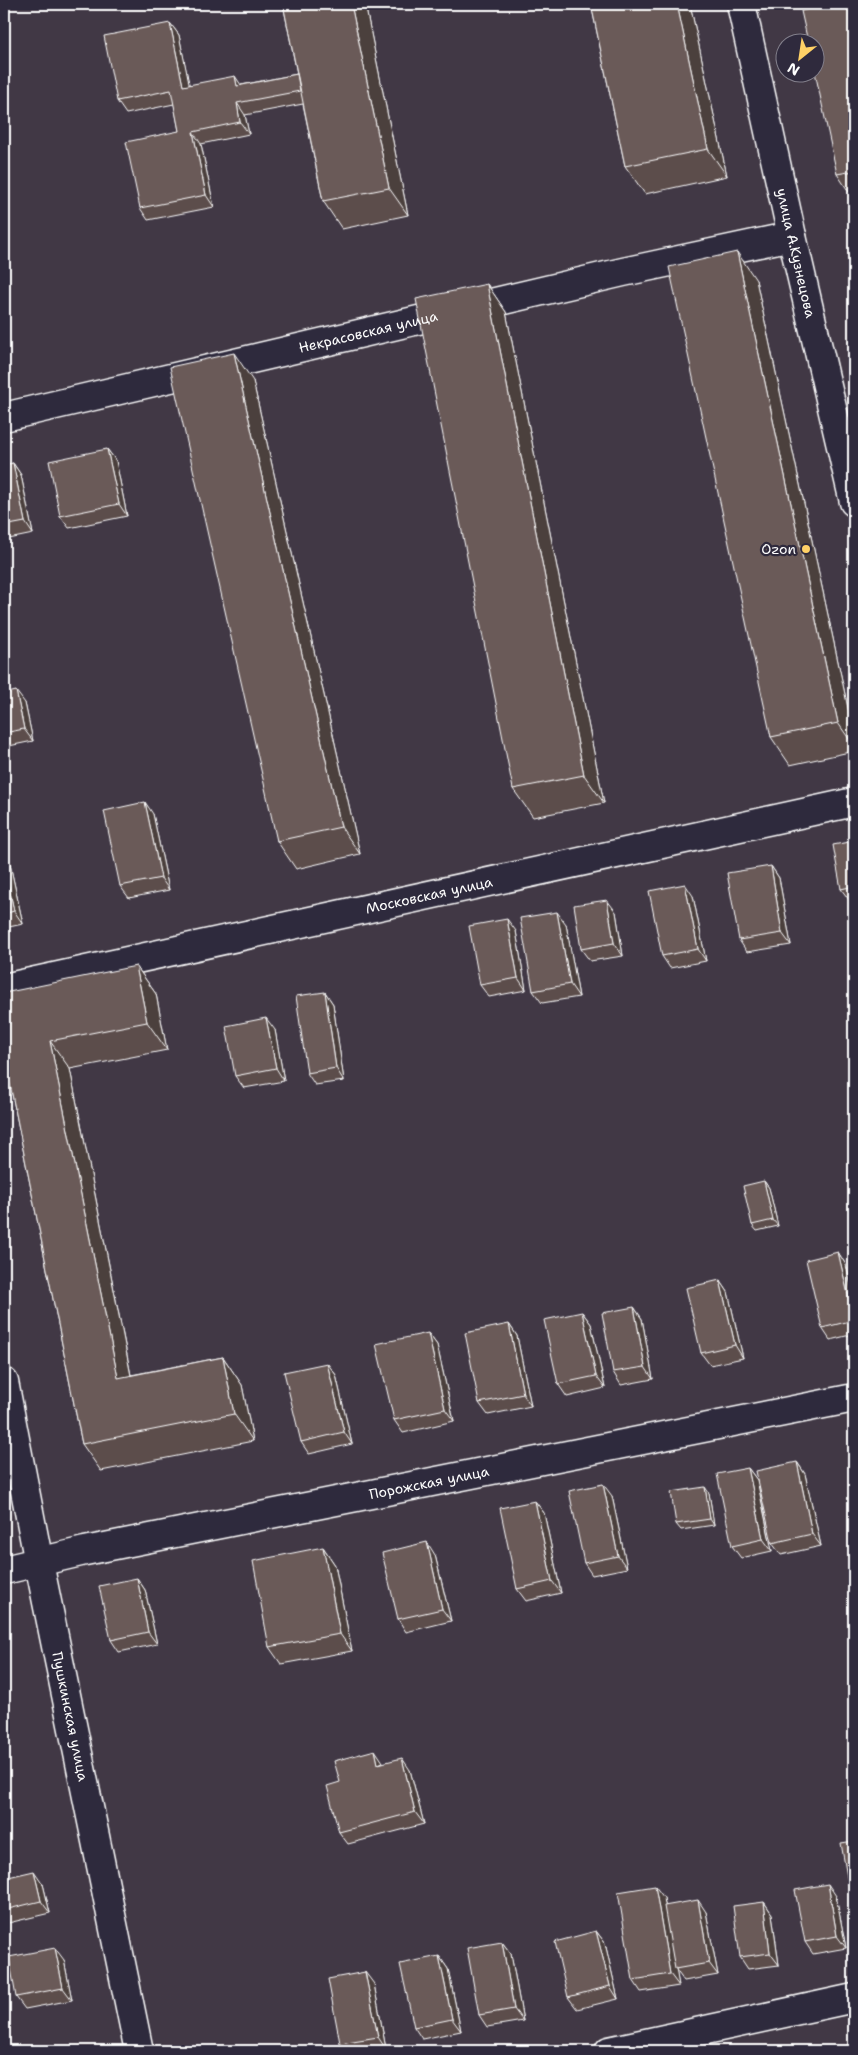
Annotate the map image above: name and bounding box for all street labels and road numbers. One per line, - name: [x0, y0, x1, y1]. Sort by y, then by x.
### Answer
- street label: улица А.Кузнецова: [773, 186, 820, 320]
- street label: Некрасовская улица: [297, 307, 440, 357]
- street label: Московская улица: [364, 872, 494, 918]
- street label: Порожская улица: [368, 1462, 491, 1503]
- street label: Пушкинская улица: [48, 1650, 93, 1783]

